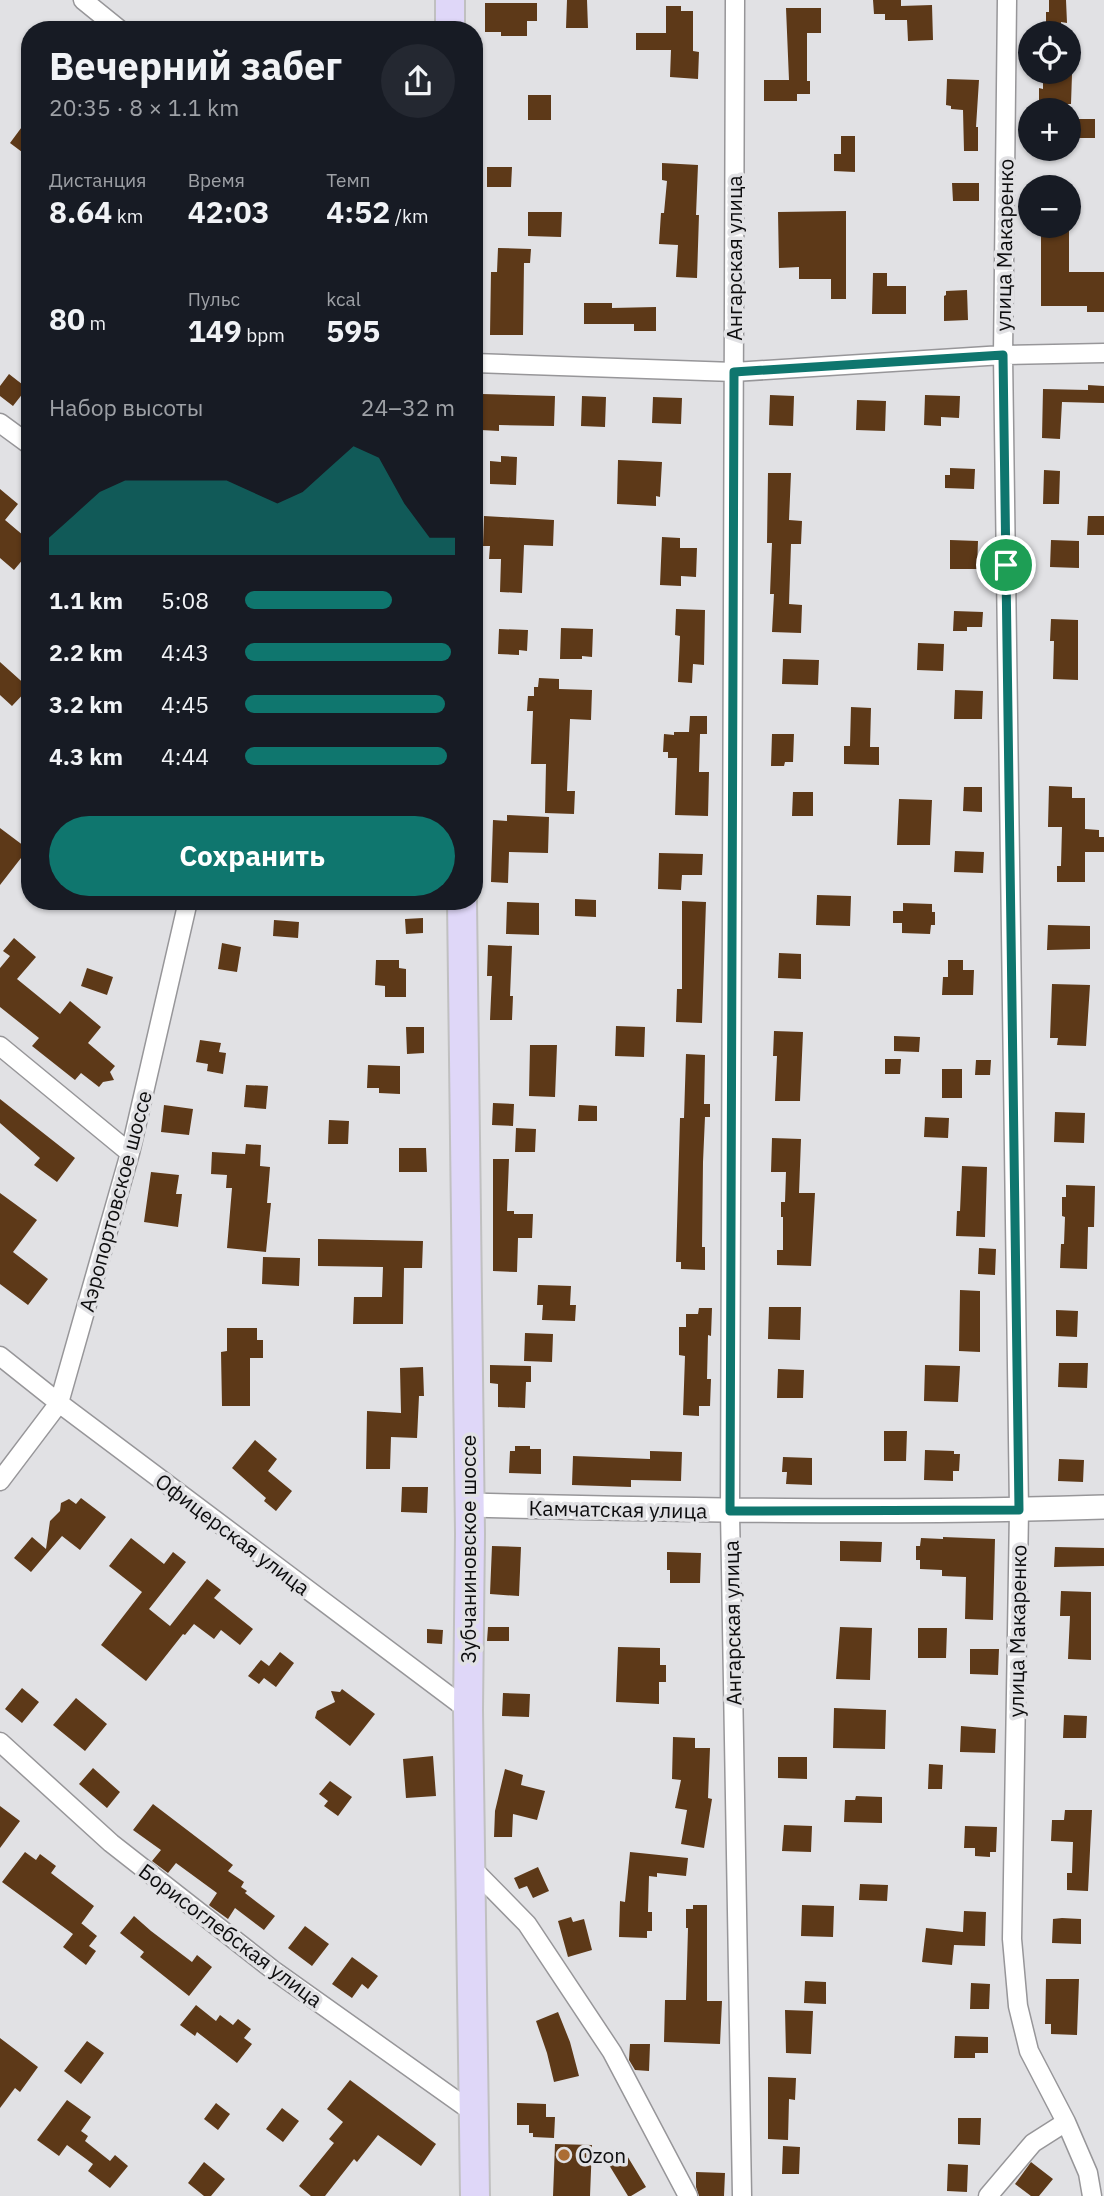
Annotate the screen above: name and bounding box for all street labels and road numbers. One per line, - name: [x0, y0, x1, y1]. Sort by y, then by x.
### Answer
- street label: улица Макаренко: [988, 158, 1020, 332]
- street label: Ангарская улица: [720, 175, 748, 341]
- street label: Аэропортовское шоссе: [72, 1087, 158, 1315]
- street label: Зубчаниновское шоссе: [454, 1435, 482, 1663]
- street label: Офицерская улица: [150, 1467, 316, 1601]
- street label: Камчатская улица: [528, 1493, 708, 1525]
- street label: Ангарская улица: [717, 1540, 747, 1706]
- street label: улица Макаренко: [1001, 1544, 1033, 1718]
- street label: Борисоглебская улица: [133, 1857, 329, 2013]

